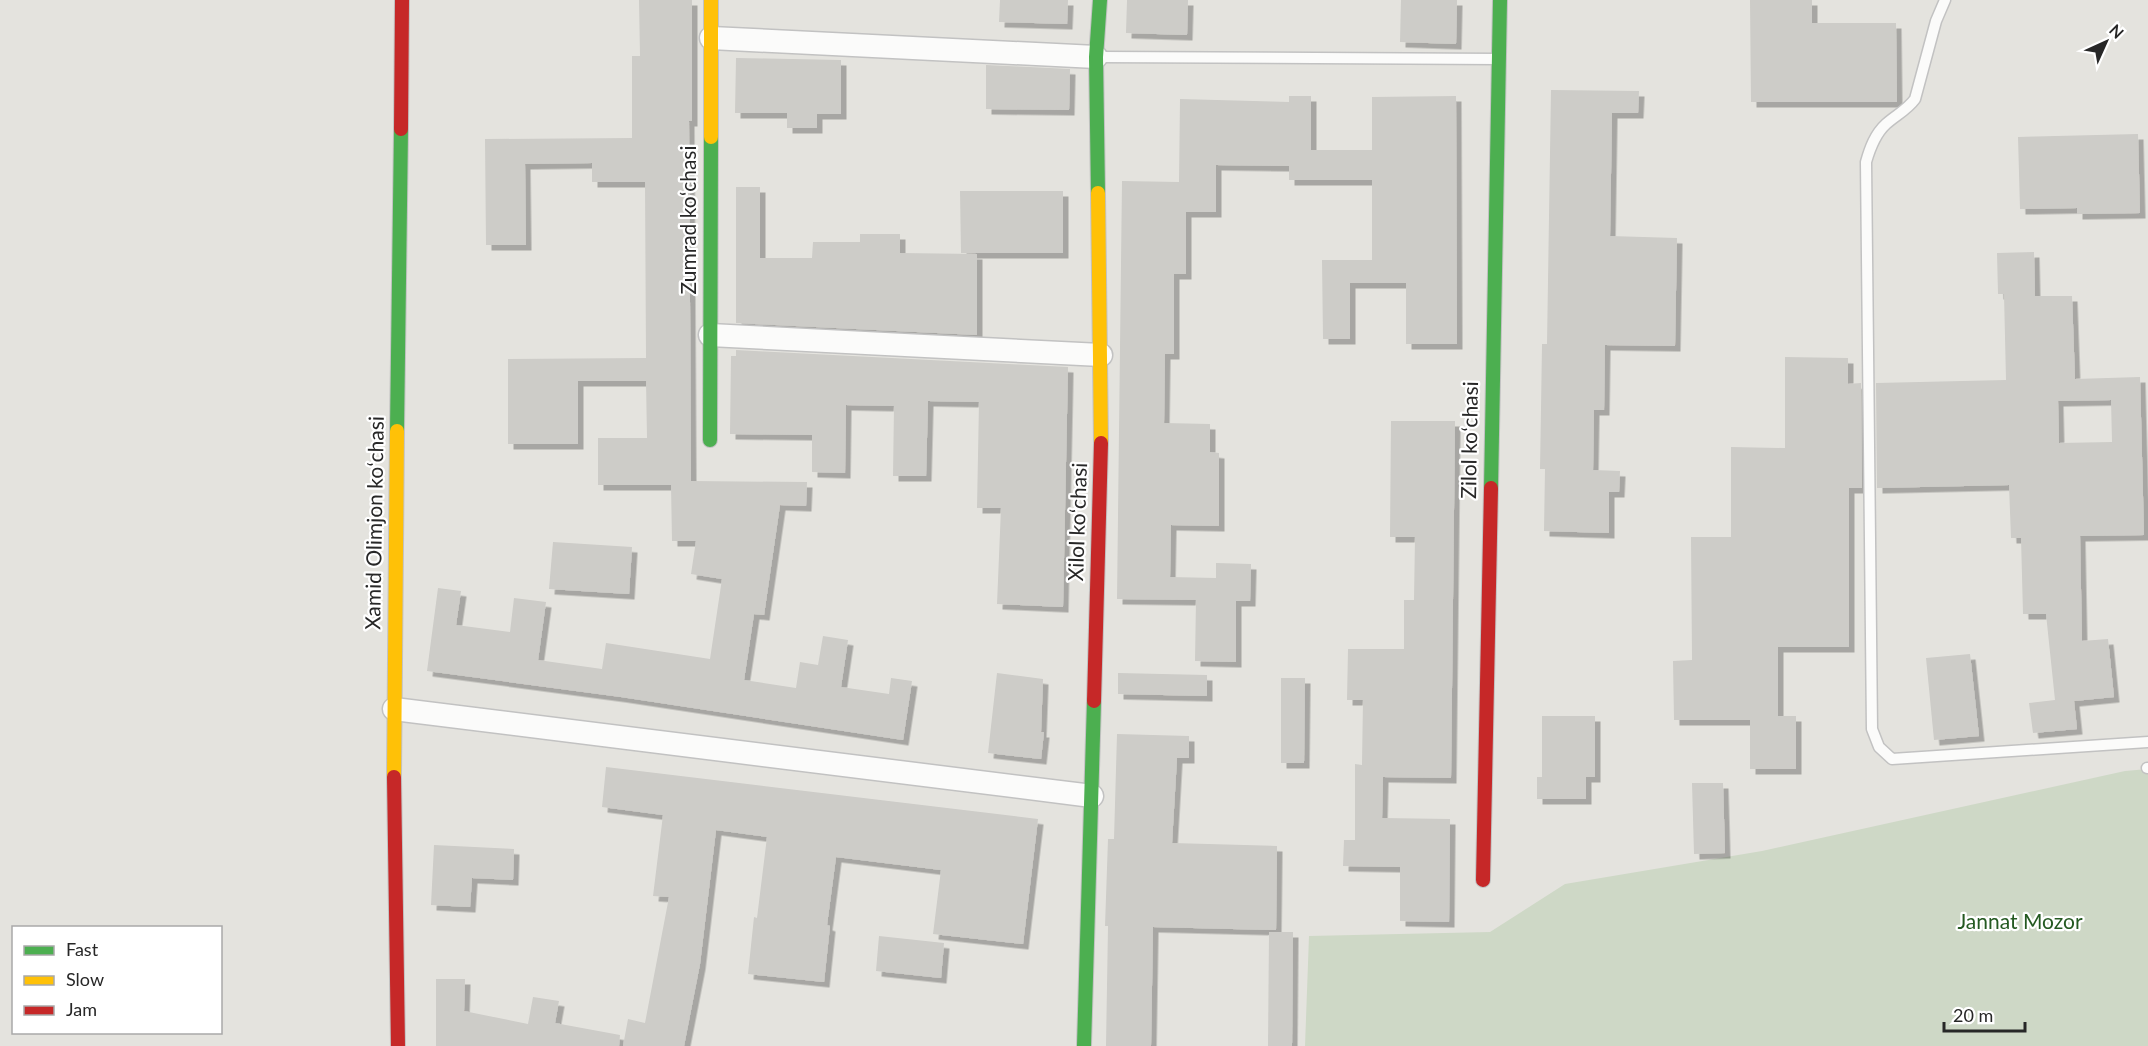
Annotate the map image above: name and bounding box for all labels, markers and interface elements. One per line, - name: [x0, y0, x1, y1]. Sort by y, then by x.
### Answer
- north arrow: [2076, 12, 2136, 72]
- text: N: [2106, 20, 2128, 42]
- street label: Zumrad koʻchasi: [675, 146, 700, 294]
- street label: Zilol koʻchasi: [1455, 381, 1482, 499]
- street label: Xamid Olimjon koʻchasi: [359, 416, 388, 630]
- street label: Xilol koʻchasi: [1062, 462, 1091, 582]
- park label: Jannat Mozor: [1957, 908, 2083, 933]
- legend: [12, 926, 222, 1034]
- text: Fast: [66, 938, 99, 960]
- text: Slow: [66, 968, 104, 990]
- scale bar: [1944, 995, 2025, 1033]
- text: Jam: [66, 998, 97, 1020]
- text: 20 m: [1953, 1004, 1993, 1026]

